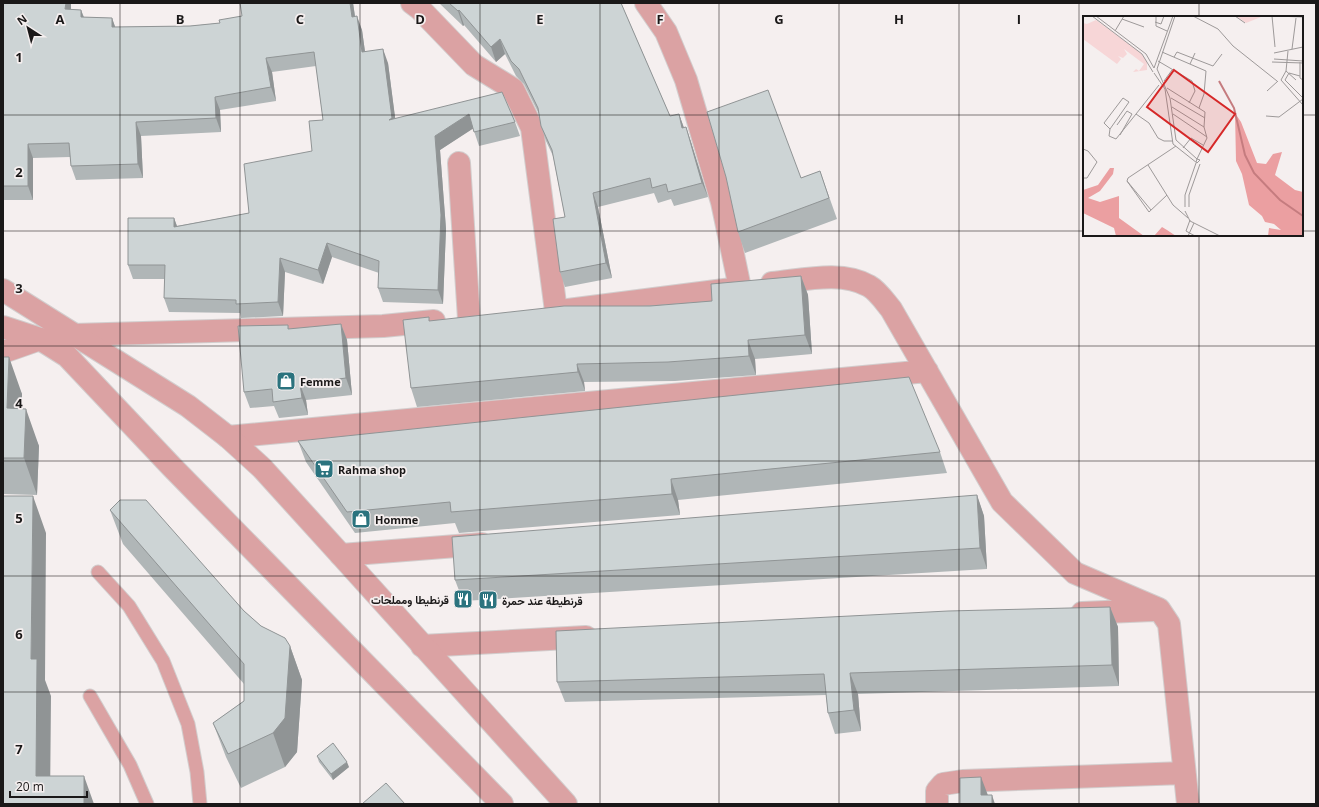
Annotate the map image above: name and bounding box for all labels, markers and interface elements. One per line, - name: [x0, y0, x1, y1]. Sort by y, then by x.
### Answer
- north arrow: [8, 8, 48, 48]
- text: A: [56, 10, 65, 28]
- text: B: [176, 10, 185, 28]
- text: C: [296, 10, 304, 28]
- text: D: [415, 10, 425, 28]
- text: E: [536, 10, 544, 28]
- text: F: [656, 10, 664, 28]
- text: G: [774, 10, 784, 28]
- text: H: [894, 10, 904, 28]
- text: I: [1017, 10, 1021, 28]
- text: N: [14, 11, 30, 28]
- inset map: [1083, 16, 1303, 236]
- text: 1: [15, 48, 23, 66]
- text: 2: [15, 163, 23, 181]
- text: 3: [15, 279, 23, 297]
- shop icon: Femme: [275, 370, 297, 392]
- place label: Femme: [300, 374, 341, 389]
- text: 4: [15, 394, 23, 412]
- supermarket icon: Rahma shop: [313, 458, 335, 480]
- place label: Rahma shop: [338, 462, 406, 477]
- shop icon: Homme: [350, 508, 372, 530]
- text: 5: [15, 509, 23, 527]
- place label: Homme: [375, 512, 419, 527]
- restaurant icon: قرنطيطا ومملحات: [452, 588, 474, 610]
- restaurant icon: قرنطيطة عند حمرة: [477, 589, 499, 611]
- place label: قرنطيطا ومملحات: [371, 592, 449, 607]
- place label: قرنطيطة عند حمرة: [502, 593, 583, 608]
- text: 6: [15, 625, 23, 643]
- text: 7: [15, 740, 23, 758]
- scale bar: [10, 773, 87, 799]
- text: 20 m: [16, 778, 44, 795]

